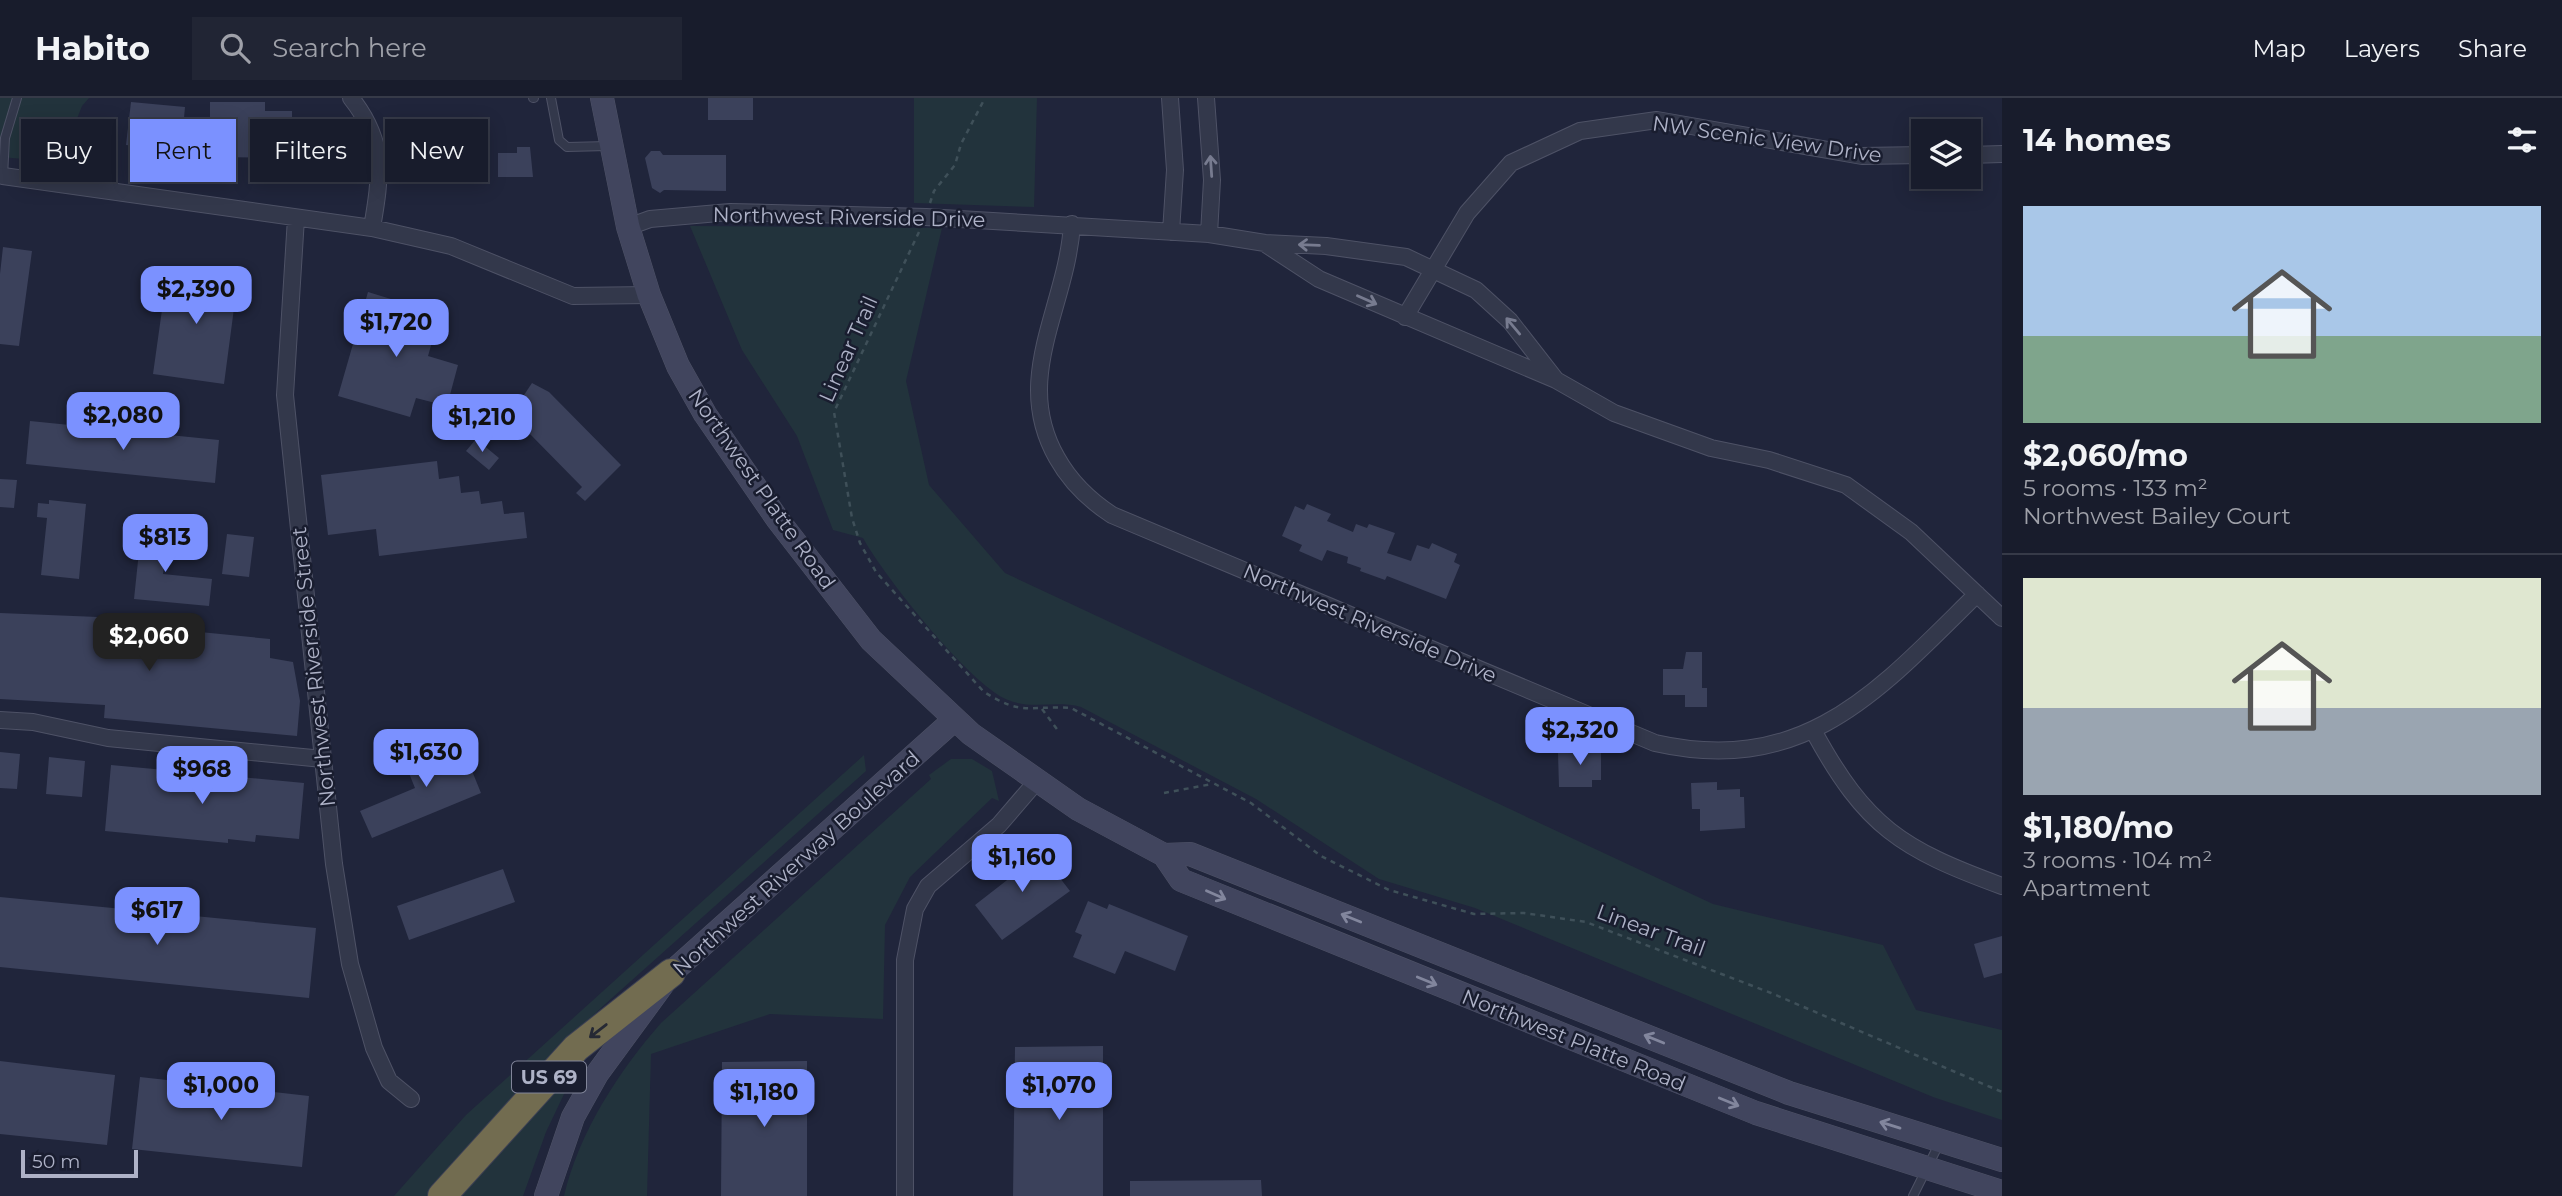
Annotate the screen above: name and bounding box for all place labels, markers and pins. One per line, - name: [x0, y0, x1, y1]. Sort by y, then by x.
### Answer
- pin: $2,390: [139, 266, 253, 326]
- pin: $1,720: [339, 300, 453, 359]
- pin: $2,080: [66, 392, 180, 452]
- pin: $1,210: [425, 394, 539, 454]
- pin: $813: [124, 514, 206, 574]
- pin: $2,060: [92, 614, 206, 673]
- pin: $2,320: [1523, 708, 1637, 767]
- pin: $1,630: [369, 730, 483, 789]
- pin: $968: [161, 746, 243, 806]
- pin: $1,160: [965, 834, 1079, 894]
- pin: $617: [116, 888, 198, 947]
- pin: $1,000: [164, 1062, 278, 1122]
- pin: $1,070: [1002, 1062, 1116, 1122]
- pin: $1,180: [707, 1070, 821, 1129]

